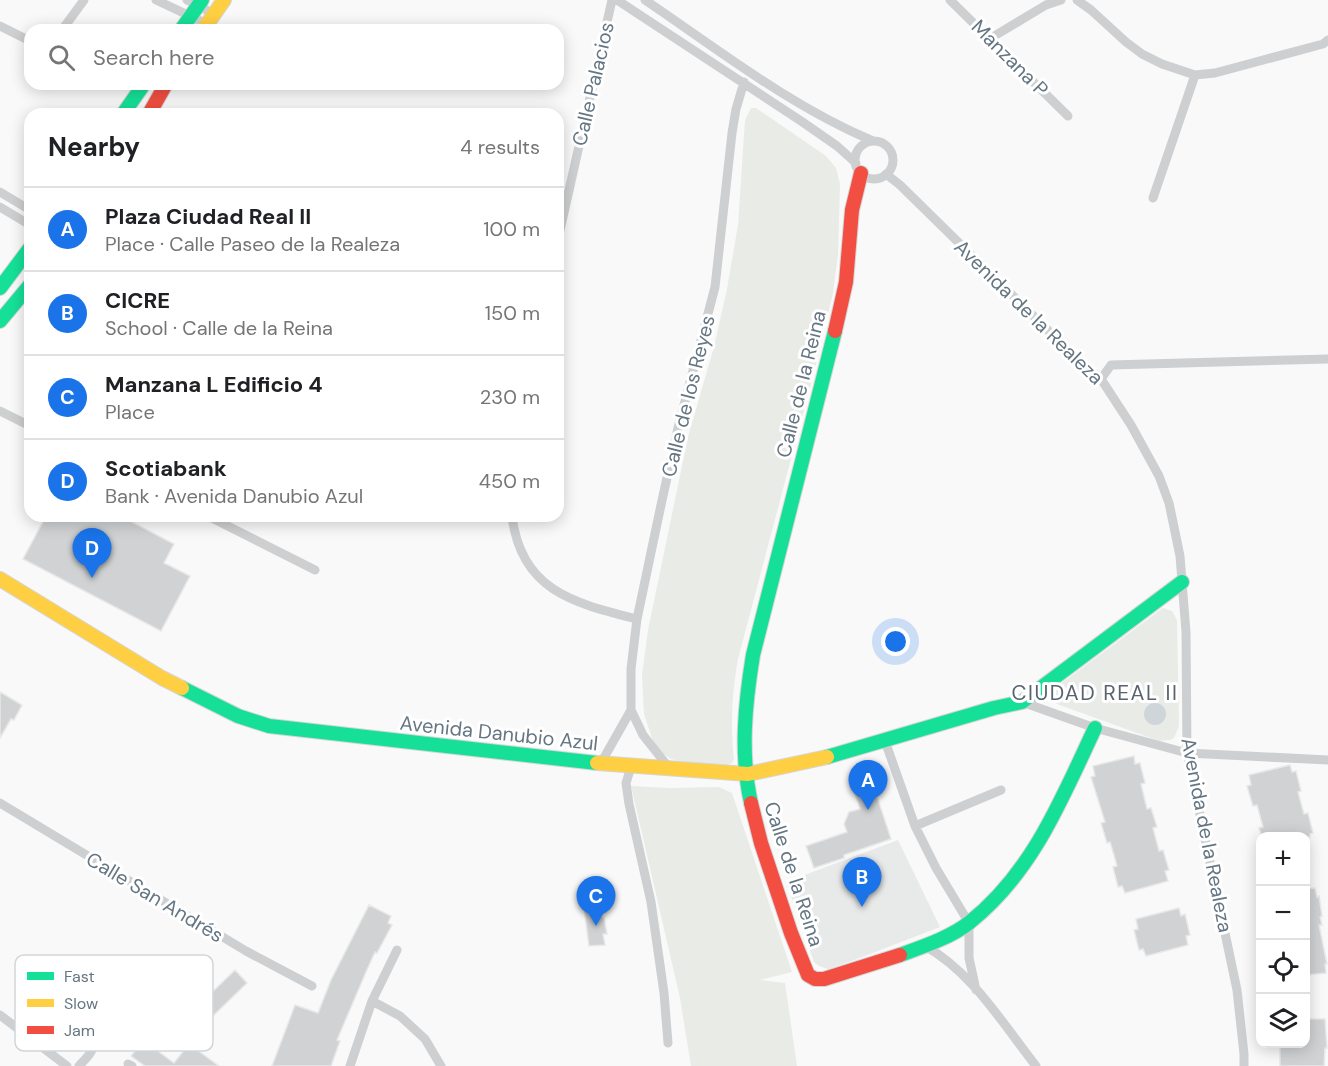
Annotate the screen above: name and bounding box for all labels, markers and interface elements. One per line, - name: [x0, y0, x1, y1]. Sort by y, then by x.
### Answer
- street label: Manzana P: [966, 14, 1054, 102]
- street label: Calle Palacios: [566, 20, 620, 148]
- search box: [24, 24, 564, 90]
- icon: search: [45, 41, 78, 74]
- text: Search here: [93, 43, 214, 72]
- text: Nearby: [48, 130, 140, 164]
- text: 4 results: [460, 134, 540, 160]
- text: Plaza Ciudad Real II: [105, 202, 311, 231]
- text: A: [60, 216, 75, 242]
- text: 100 m: [483, 216, 540, 242]
- text: Place · Calle Paseo de la Realeza: [105, 231, 400, 257]
- street label: Avenida de la Realeza: [949, 234, 1109, 390]
- text: CICRE: [105, 286, 170, 315]
- text: B: [61, 300, 74, 326]
- text: 150 m: [485, 300, 540, 326]
- street label: Calle de la Reina: [770, 308, 832, 460]
- street label: Calle de los Reyes: [655, 313, 721, 479]
- text: School · Calle de la Reina: [105, 315, 333, 341]
- text: Manzana L Edificio 4: [105, 370, 323, 399]
- text: C: [60, 384, 75, 410]
- text: 230 m: [480, 384, 540, 410]
- text: Place: [105, 399, 155, 425]
- text: Scotiabank: [105, 454, 227, 483]
- text: D: [60, 468, 75, 494]
- text: 450 m: [479, 468, 540, 494]
- text: Bank · Avenida Danubio Azul: [105, 483, 363, 509]
- pin: D: [72, 528, 112, 578]
- your location: [881, 627, 910, 656]
- district label: CIUDAD REAL II: [1012, 679, 1178, 707]
- street label: Avenida Danubio Azul: [399, 710, 599, 756]
- street label: Avenida de la Realeza: [1175, 735, 1239, 935]
- pin: A: [848, 760, 888, 810]
- street label: Calle de la Reina: [758, 798, 830, 950]
- map controls: [1256, 832, 1310, 1048]
- button: +: [1256, 832, 1310, 886]
- street label: Calle San Andrés: [82, 846, 228, 948]
- pin: B: [842, 858, 882, 907]
- pin: C: [576, 876, 616, 926]
- button: −: [1256, 886, 1310, 940]
- button: locate: [1256, 940, 1310, 994]
- legend: [15, 955, 213, 1051]
- text: Fast: [64, 966, 95, 987]
- text: Slow: [64, 993, 98, 1014]
- button: layers: [1256, 994, 1310, 1048]
- text: Jam: [64, 1020, 95, 1041]

